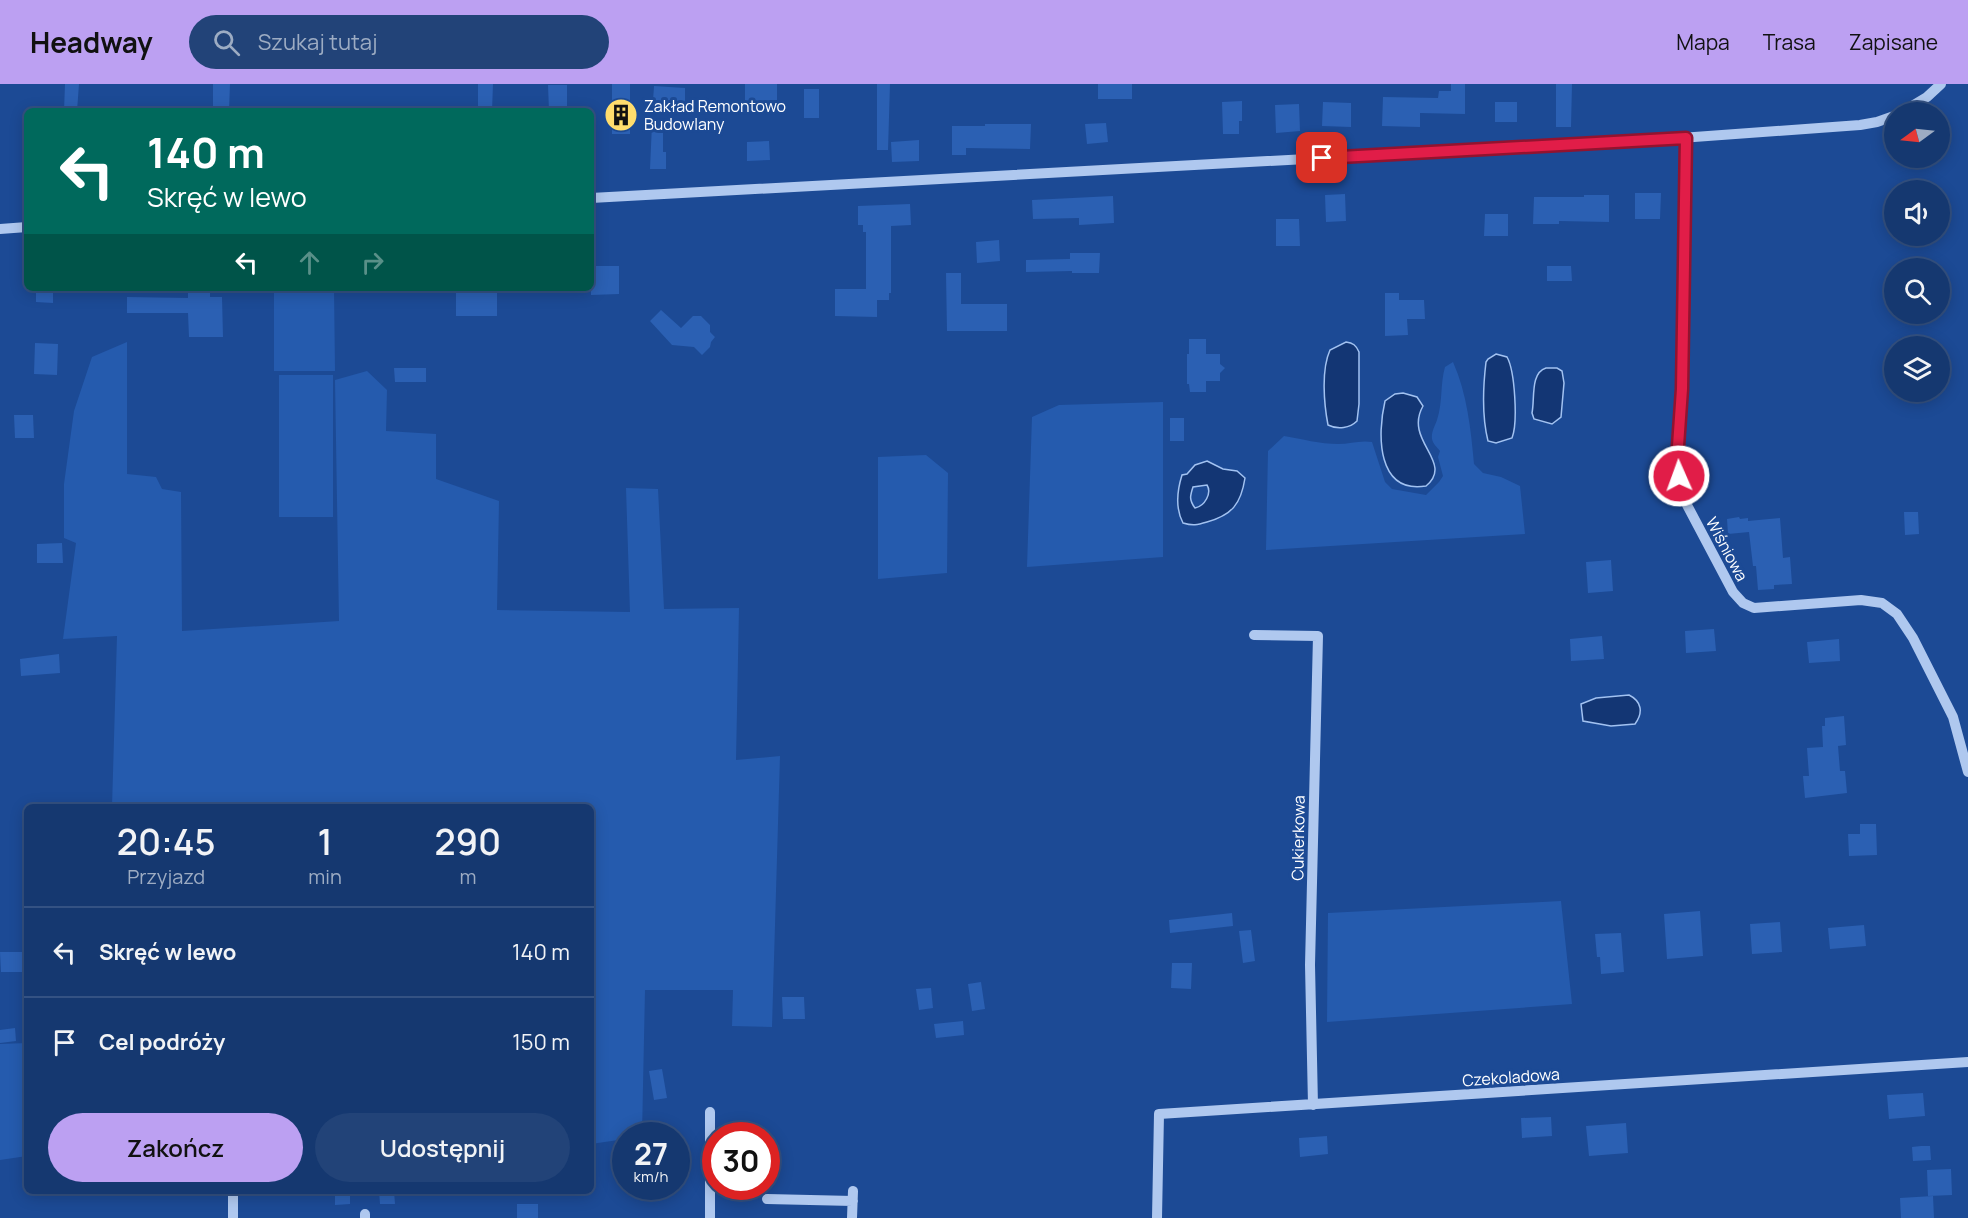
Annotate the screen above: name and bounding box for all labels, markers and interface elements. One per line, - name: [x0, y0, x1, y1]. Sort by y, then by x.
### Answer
- search box: [189, 15, 609, 69]
- text: Headway: [30, 23, 153, 61]
- icon: search: [210, 26, 243, 59]
- text: Szukaj tutaj: [258, 27, 378, 57]
- text: Mapa: [1676, 28, 1730, 56]
- text: Trasa: [1763, 28, 1816, 56]
- text: Zapisane: [1849, 28, 1938, 56]
- place label: Zakład Remontowo Budowlany: [644, 95, 786, 135]
- building icon: Zakład Remontowo Budowlany: [603, 97, 639, 133]
- north arrow: [1884, 102, 1950, 168]
- map controls: [1884, 102, 1950, 402]
- text: 140 m: [147, 123, 265, 181]
- icon: left: [48, 132, 126, 210]
- pin: [1296, 132, 1347, 183]
- icon: arrive: [1305, 141, 1338, 174]
- text: Skręć w lewo: [147, 178, 307, 215]
- button: sound: [1884, 180, 1950, 246]
- icon: left: [230, 246, 263, 279]
- icon: ahead: [293, 246, 326, 279]
- icon: right: [356, 246, 389, 279]
- button: search: [1884, 258, 1950, 324]
- button: layers: [1884, 336, 1950, 402]
- position arrow: [1647, 444, 1711, 508]
- street label: Wiśniowa: [1701, 513, 1753, 585]
- street label: Cukierkowa: [1286, 795, 1310, 881]
- text: 20:45: [117, 817, 216, 866]
- text: 1: [317, 817, 333, 866]
- text: 290: [435, 817, 501, 866]
- text: Przyjazd: [127, 863, 205, 890]
- text: min: [308, 863, 342, 890]
- text: m: [459, 863, 476, 890]
- icon: left: [48, 936, 81, 969]
- text: Skręć w lewo: [99, 937, 236, 967]
- text: 140 m: [512, 937, 570, 967]
- icon: arrive: [48, 1026, 81, 1059]
- text: Cel podróży: [99, 1027, 225, 1057]
- text: 150 m: [512, 1027, 570, 1057]
- street label: Czekoladowa: [1461, 1063, 1561, 1091]
- button: Zakończ: [48, 1113, 303, 1182]
- button: Udostępnij: [315, 1113, 570, 1182]
- speed limit sign: 30: [702, 1122, 780, 1200]
- text: 27: [634, 1133, 668, 1174]
- text: km/h: [634, 1166, 668, 1187]

